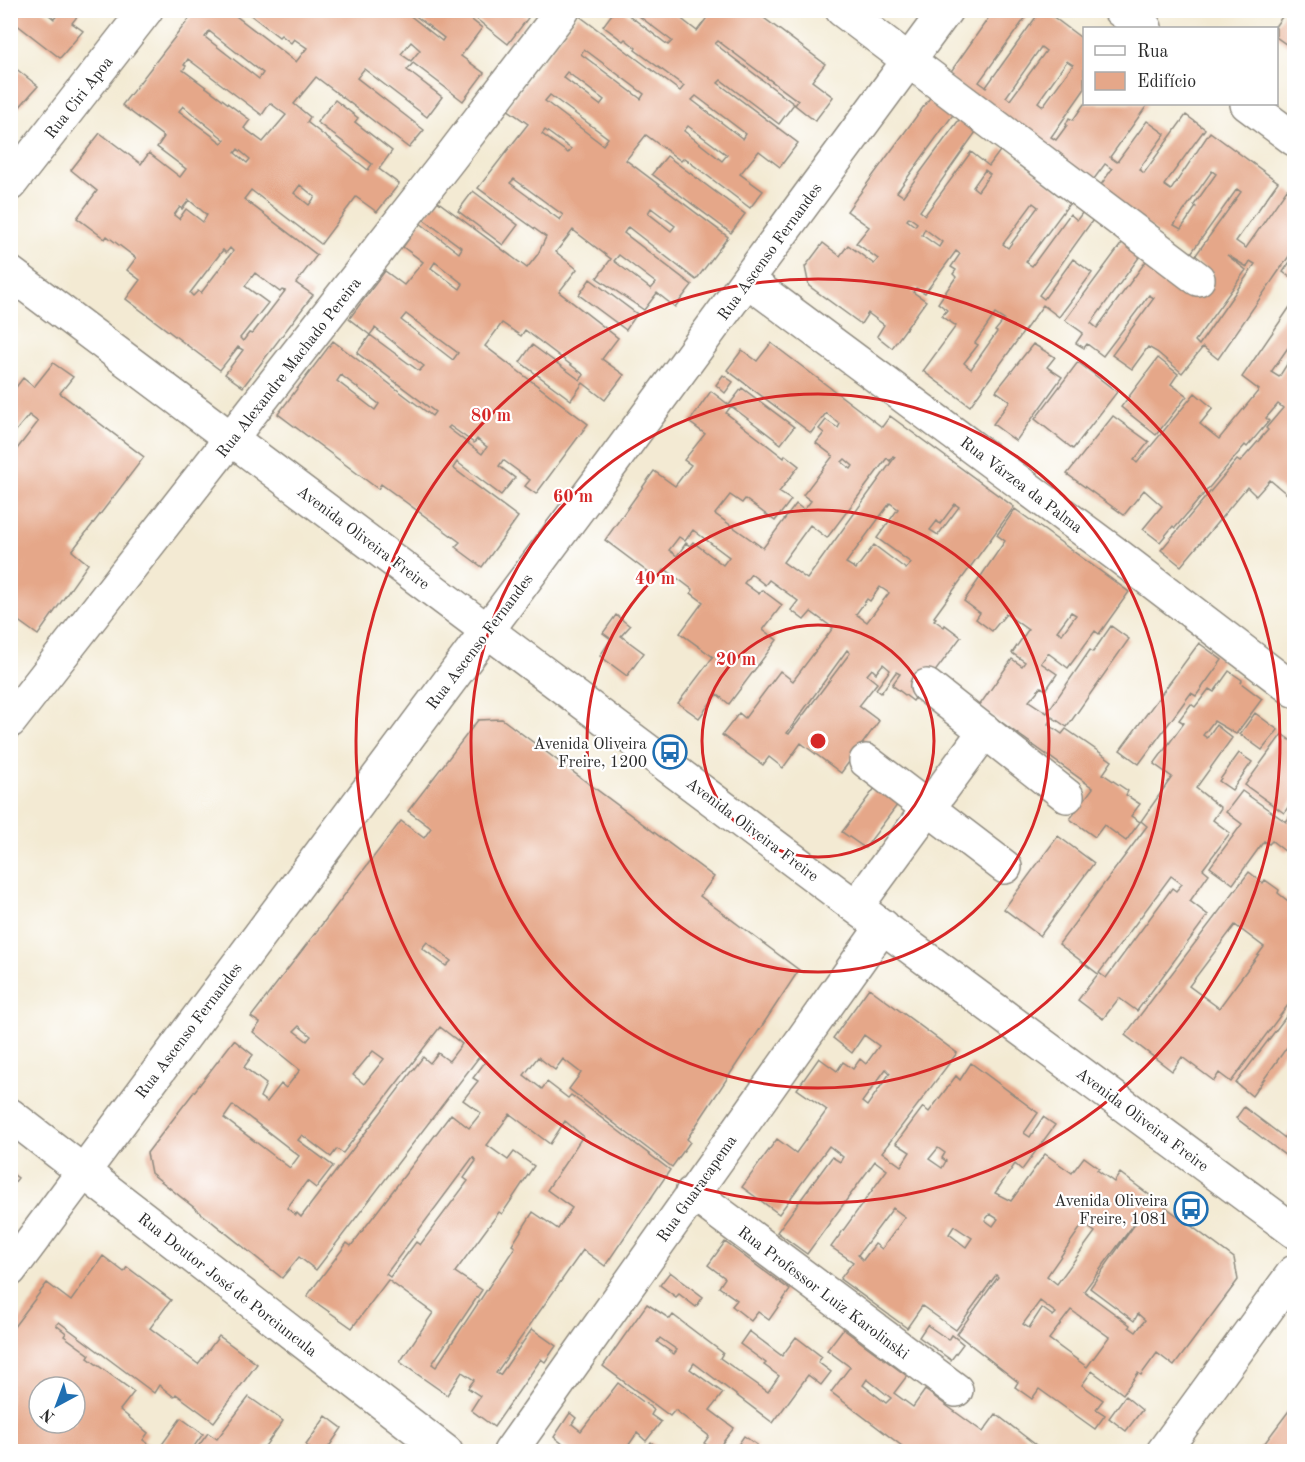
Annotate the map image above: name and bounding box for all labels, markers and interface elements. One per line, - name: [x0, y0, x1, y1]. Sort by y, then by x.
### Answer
- legend: [1083, 27, 1278, 105]
- text: Rua: [1137, 43, 1168, 61]
- street label: Rua Ciri Apoa: [43, 54, 116, 142]
- text: Edifício: [1137, 73, 1196, 91]
- street label: Rua Ascenso Fernandes: [716, 181, 826, 324]
- street label: Rua Alexandre Machado Pereira: [214, 275, 365, 461]
- text: 80 m: [471, 407, 511, 425]
- street label: Rua Várzea da Palma: [957, 435, 1085, 537]
- street label: Avenida Oliveira Freire: [294, 484, 432, 593]
- text: 60 m: [553, 488, 593, 506]
- text: 40 m: [635, 570, 675, 588]
- street label: Rua Ascenso Fernandes: [424, 571, 537, 713]
- text: 20 m: [716, 651, 756, 669]
- centre of rings: [808, 731, 828, 751]
- bus stop icon: Avenida Oliveira Freire, 1200: [652, 734, 688, 770]
- place label: Avenida Oliveira Freire, 1200: [533, 737, 647, 771]
- street label: Avenida Oliveira Freire: [683, 776, 821, 885]
- street label: Rua Ascenso Fernandes: [133, 960, 246, 1102]
- street label: Avenida Oliveira Freire: [1073, 1066, 1211, 1175]
- street label: Rua Guaracapema: [655, 1133, 740, 1245]
- bus stop icon: Avenida Oliveira Freire, 1081: [1173, 1191, 1209, 1227]
- place label: Avenida Oliveira Freire, 1081: [1054, 1194, 1168, 1228]
- street label: Rua Doutor José de Porciuncula: [134, 1211, 319, 1360]
- street label: Rua Professor Luiz Karolinski: [734, 1224, 911, 1363]
- north arrow: [27, 1375, 87, 1435]
- text: N: [38, 1404, 58, 1425]

